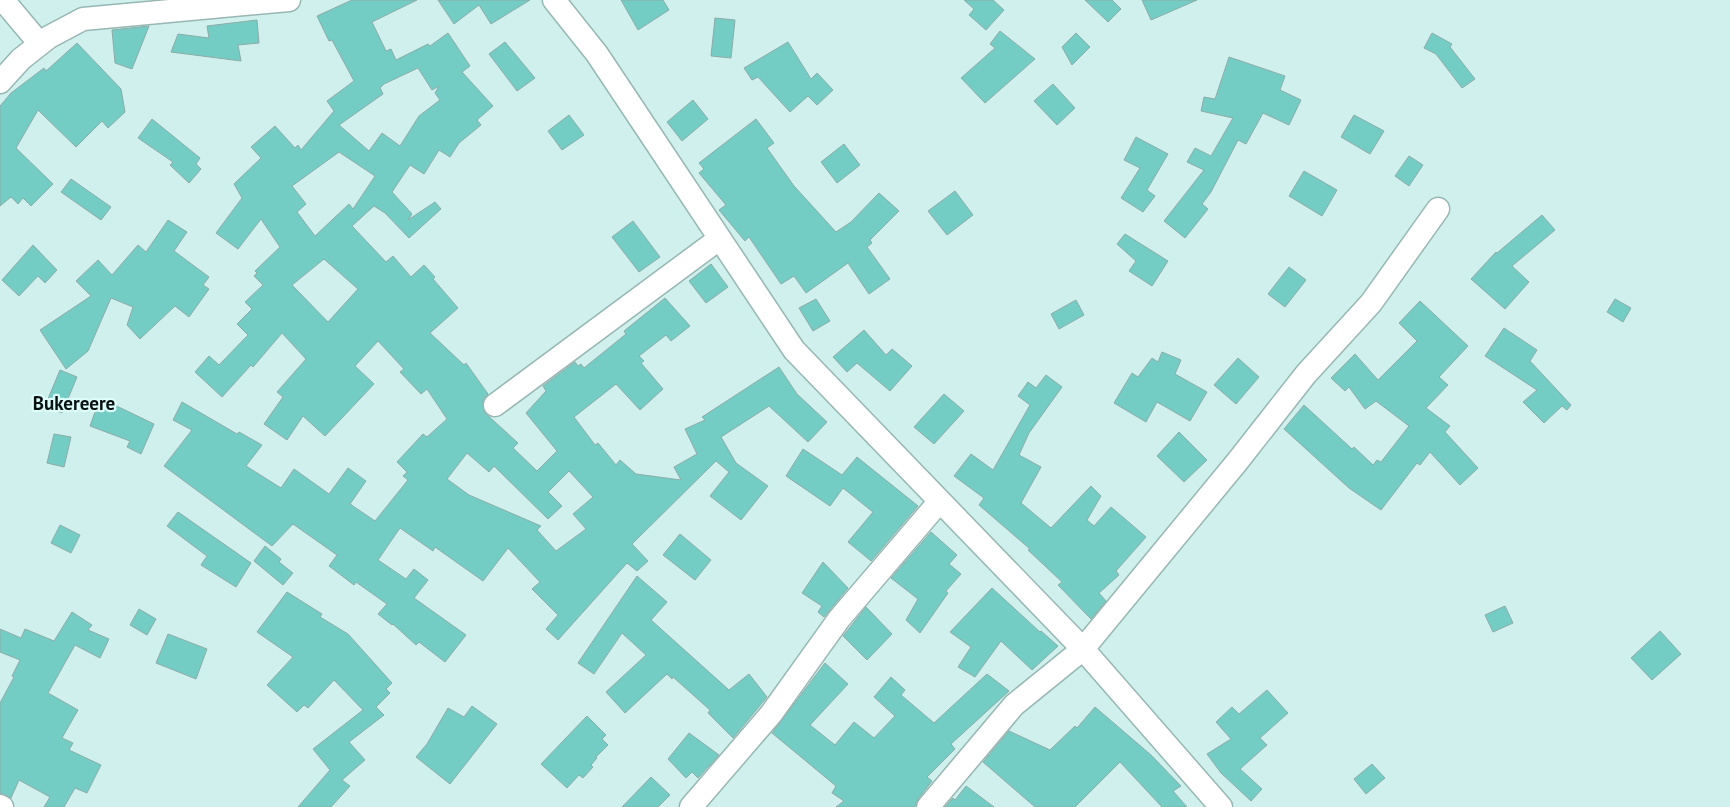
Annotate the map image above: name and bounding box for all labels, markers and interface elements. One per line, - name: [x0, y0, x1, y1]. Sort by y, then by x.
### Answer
- district label: Bukereere: [33, 391, 115, 415]

